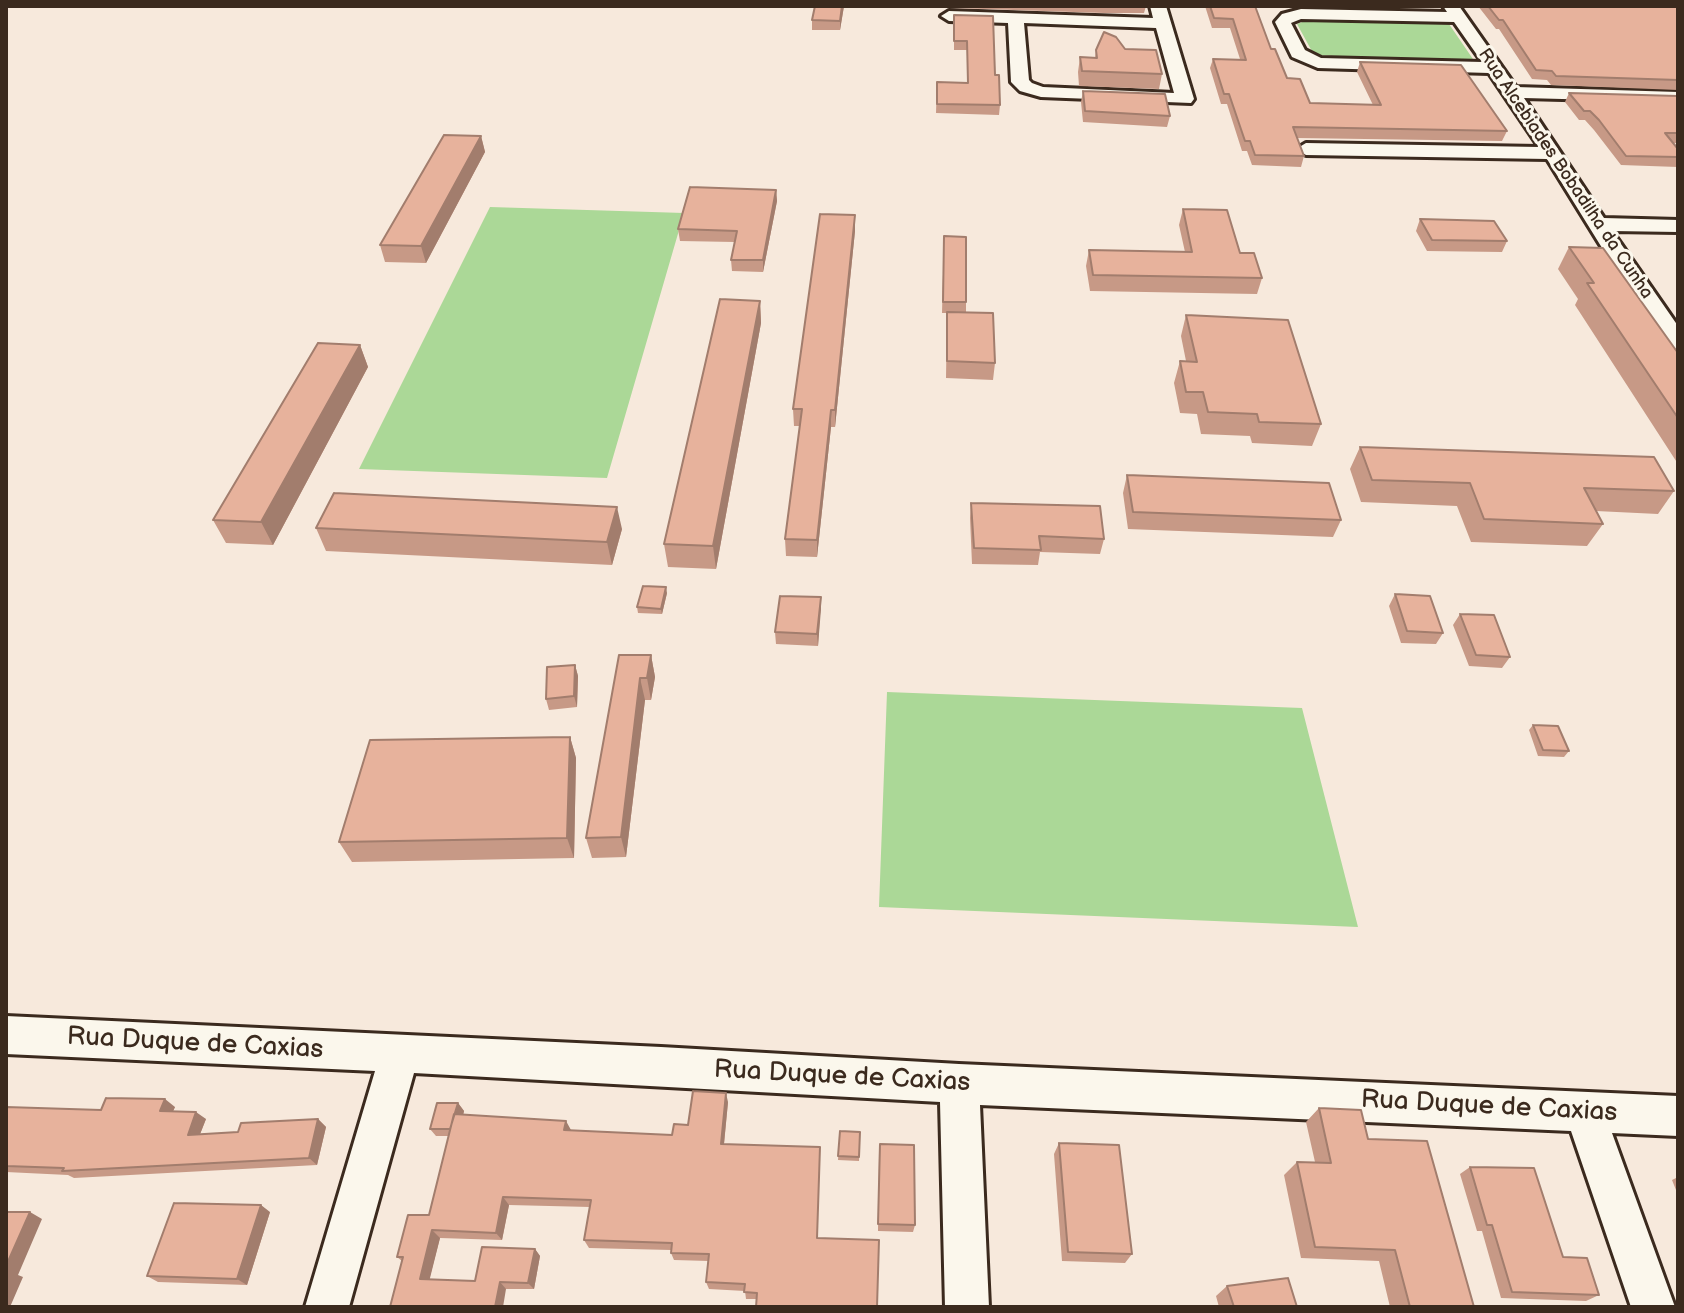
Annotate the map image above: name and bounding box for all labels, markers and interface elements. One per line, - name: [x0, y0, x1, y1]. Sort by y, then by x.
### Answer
- street label: Rua Alcebiades Bobadilha da Cunha: [1473, 45, 1657, 303]
- street label: Rua Duque de Caxias: [66, 1022, 324, 1066]
- street label: Rua Duque de Caxias: [713, 1055, 971, 1099]
- street label: Rua Duque de Caxias: [1360, 1085, 1618, 1129]

